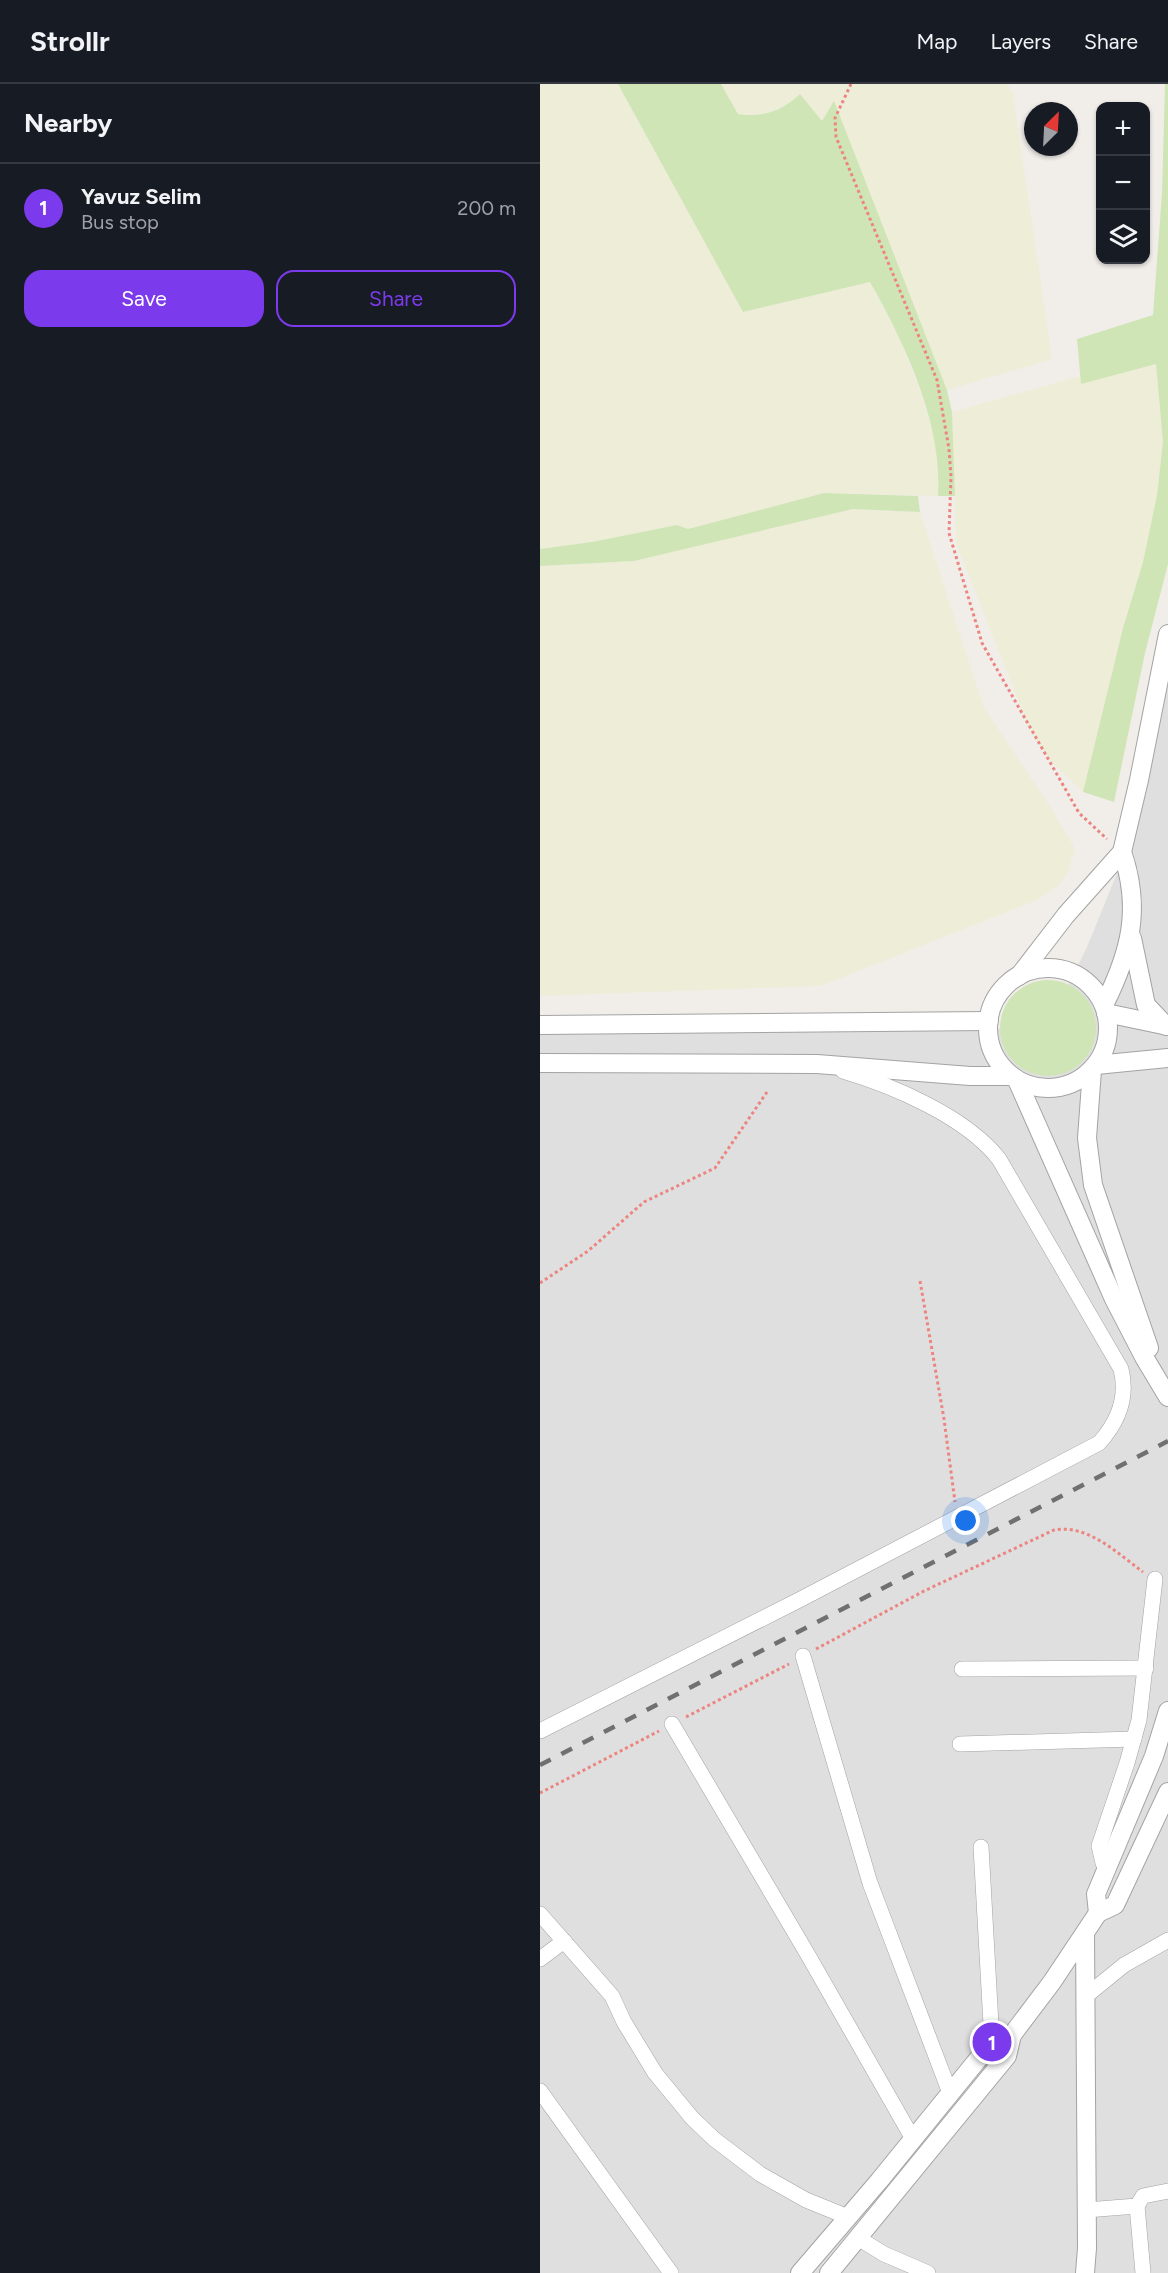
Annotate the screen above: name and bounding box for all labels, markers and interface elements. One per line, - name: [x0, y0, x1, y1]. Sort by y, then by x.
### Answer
- text: Strollr: [30, 24, 110, 58]
- text: Map: [917, 29, 957, 54]
- text: Layers: [990, 29, 1051, 54]
- text: Share: [1084, 29, 1138, 54]
- north arrow: [1024, 102, 1078, 156]
- map controls: [1096, 102, 1150, 264]
- button: +: [1096, 102, 1150, 156]
- text: Nearby: [24, 107, 112, 139]
- button: −: [1096, 156, 1150, 210]
- text: Yavuz Selim: [81, 183, 201, 210]
- text: 1: [39, 196, 48, 220]
- text: 200 m: [457, 196, 516, 220]
- text: Bus stop: [81, 210, 159, 234]
- button: layers: [1096, 210, 1150, 264]
- button: Save: [24, 270, 264, 327]
- button: Share: [276, 270, 516, 327]
- your location: [951, 1506, 980, 1535]
- pin: 1: [972, 2020, 1012, 2064]

